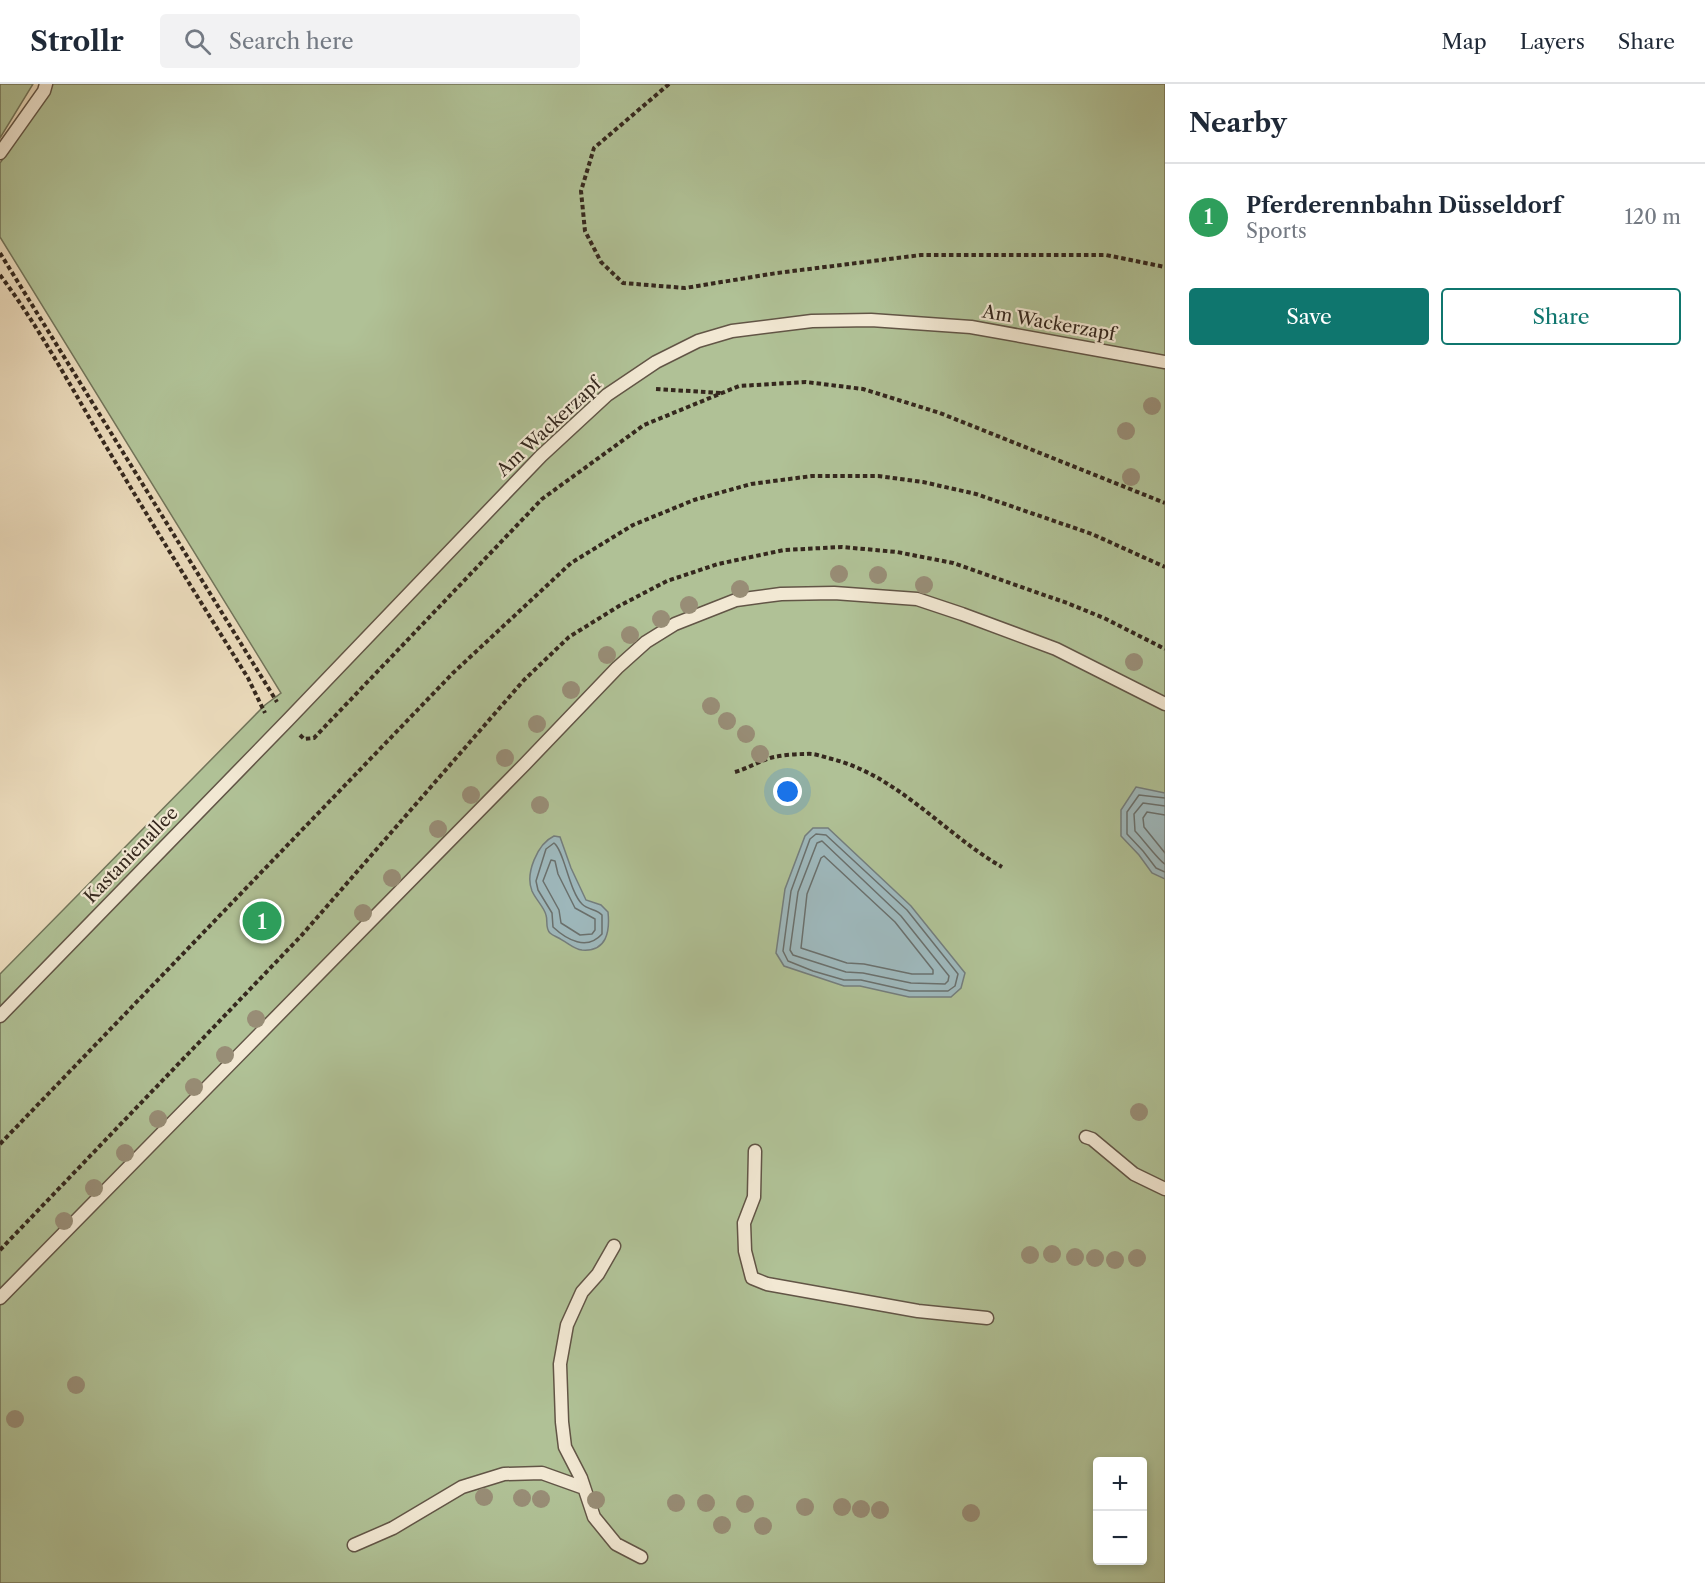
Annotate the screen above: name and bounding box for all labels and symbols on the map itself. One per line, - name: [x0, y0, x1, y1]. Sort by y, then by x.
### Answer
- street label: Am Wackerzapf: [980, 300, 1120, 346]
- street label: Am Wackerzapf: [491, 371, 608, 482]
- your location: [773, 777, 802, 806]
- street label: Kastanienallee: [79, 802, 183, 908]
- pin: 1: [242, 898, 282, 944]

